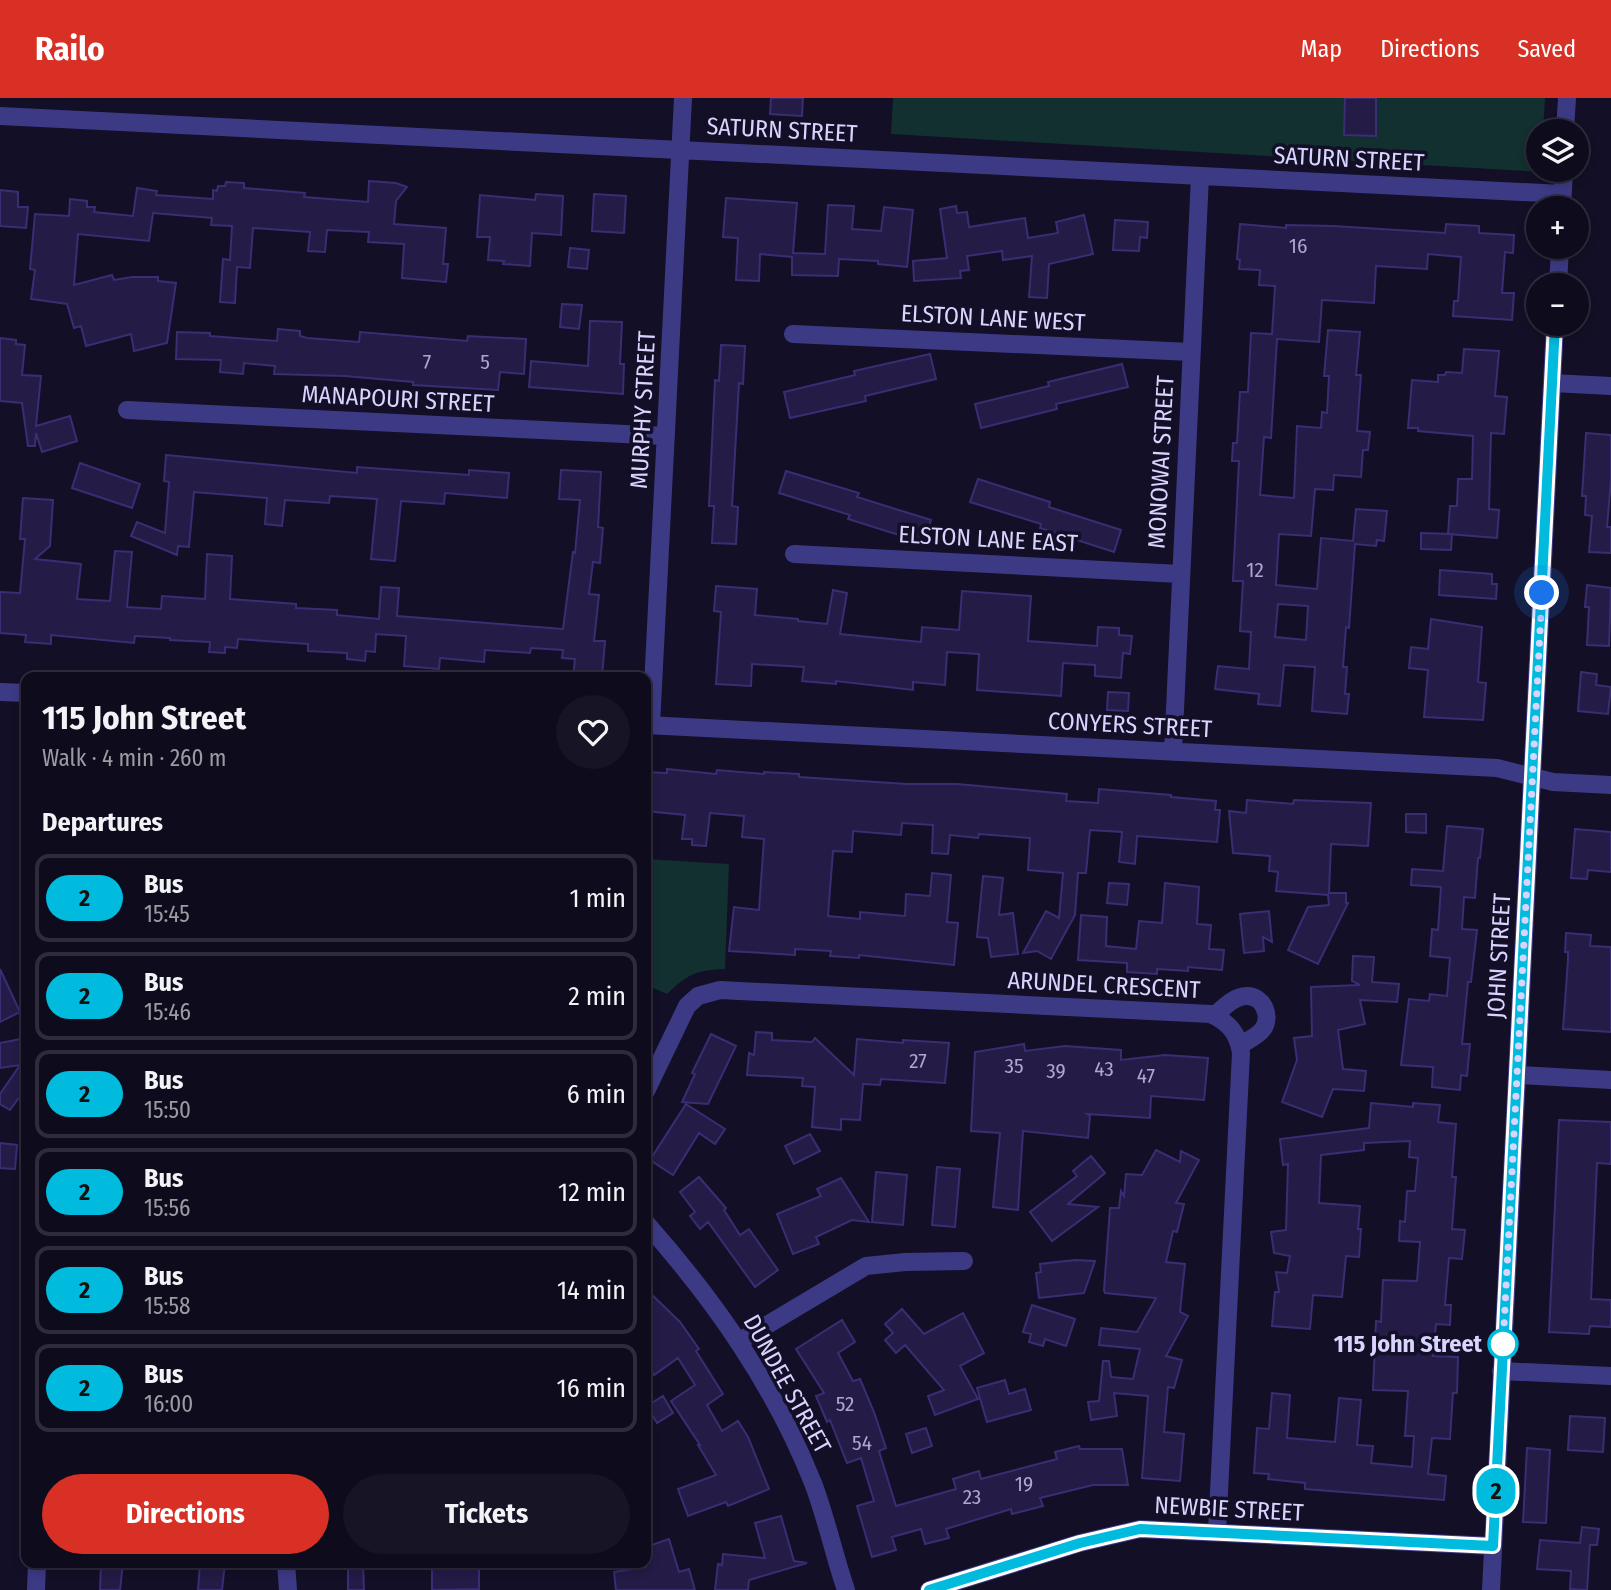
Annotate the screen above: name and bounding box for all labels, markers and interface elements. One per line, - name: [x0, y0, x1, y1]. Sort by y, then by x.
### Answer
- text: Railo: [35, 29, 105, 69]
- text: Map: [1301, 35, 1342, 63]
- text: Directions: [1380, 35, 1479, 63]
- text: Saved: [1517, 35, 1576, 63]
- street label: SATURN STREET: [706, 112, 858, 148]
- map controls: [1526, 119, 1589, 336]
- button: layers: [1526, 119, 1589, 182]
- street label: SATURN STREET: [1273, 141, 1425, 177]
- button: +: [1526, 196, 1589, 259]
- house number: 16: [1289, 233, 1307, 259]
- button: −: [1526, 273, 1589, 336]
- street label: ELSTON LANE WEST: [900, 299, 1086, 337]
- street label: MURPHY STREET: [625, 330, 661, 490]
- house number: 7: [423, 349, 431, 375]
- house number: 5: [480, 349, 490, 375]
- street label: MONOWAI STREET: [1142, 375, 1180, 549]
- street label: MANAPOURI STREET: [301, 380, 495, 418]
- street label: ELSTON LANE EAST: [898, 520, 1078, 558]
- house number: 12: [1246, 557, 1264, 583]
- your location: [1524, 575, 1559, 610]
- button: heart: [556, 695, 630, 769]
- text: 115 John Street: [42, 698, 246, 738]
- street label: CONYERS STREET: [1047, 707, 1213, 743]
- text: Walk · 4 min · 260 m: [42, 744, 227, 772]
- text: Departures: [42, 807, 163, 838]
- text: Bus: [144, 869, 183, 900]
- text: 1 min: [570, 883, 626, 914]
- text: 2: [79, 884, 90, 912]
- street label: JOHN STREET: [1482, 893, 1516, 1019]
- text: 15:45: [144, 900, 190, 928]
- street label: ARUNDEL CRESCENT: [1007, 966, 1201, 1004]
- text: Bus: [144, 967, 183, 998]
- text: 2 min: [568, 981, 626, 1012]
- text: 2: [79, 982, 90, 1010]
- text: 15:46: [144, 998, 191, 1026]
- house number: 27: [909, 1048, 927, 1074]
- house number: 35: [1004, 1053, 1024, 1079]
- house number: 43: [1094, 1056, 1114, 1082]
- house number: 39: [1046, 1058, 1066, 1084]
- house number: 47: [1137, 1063, 1155, 1089]
- text: Bus: [144, 1065, 183, 1096]
- text: 6 min: [567, 1079, 626, 1110]
- text: 2: [79, 1080, 90, 1108]
- text: 15:50: [144, 1096, 191, 1124]
- text: Bus: [144, 1163, 183, 1194]
- text: 12 min: [558, 1177, 626, 1208]
- text: 2: [79, 1178, 90, 1206]
- text: 15:56: [144, 1194, 190, 1222]
- text: Bus: [144, 1261, 183, 1292]
- text: 14 min: [557, 1275, 626, 1306]
- text: 2: [79, 1276, 90, 1304]
- text: 15:58: [144, 1292, 191, 1320]
- street label: DUNDEE STREET: [737, 1310, 837, 1458]
- marker: 115 John Street: [1488, 1329, 1518, 1359]
- place label: 115 John Street: [1334, 1330, 1483, 1358]
- text: Bus: [144, 1359, 183, 1390]
- text: 16 min: [557, 1373, 626, 1404]
- text: 2: [79, 1374, 90, 1402]
- text: 16:00: [144, 1390, 193, 1418]
- house number: 52: [836, 1391, 854, 1417]
- house number: 54: [852, 1430, 872, 1456]
- line badge: 2: [1473, 1468, 1519, 1514]
- house number: 19: [1015, 1471, 1033, 1497]
- button: Directions: [42, 1474, 329, 1554]
- button: Tickets: [343, 1474, 630, 1554]
- text: 2: [1490, 1477, 1502, 1505]
- house number: 23: [963, 1484, 981, 1510]
- street label: NEWBIE STREET: [1154, 1491, 1304, 1527]

